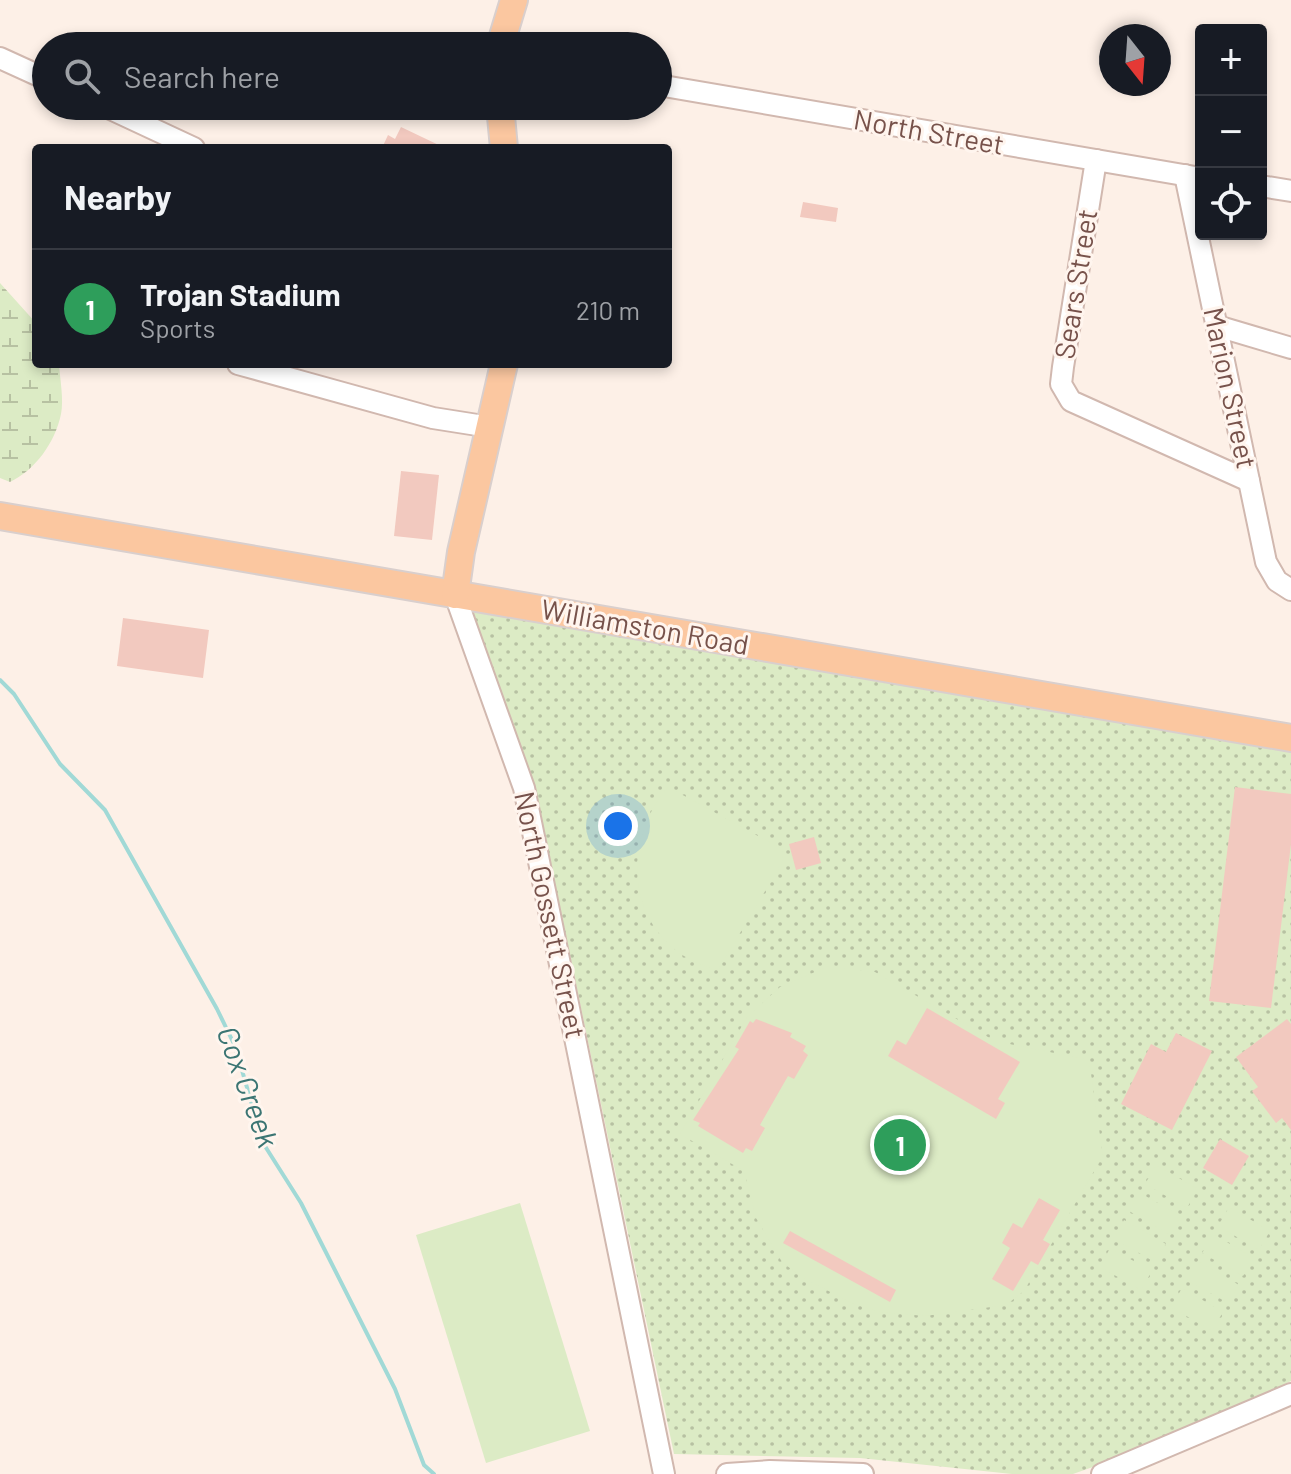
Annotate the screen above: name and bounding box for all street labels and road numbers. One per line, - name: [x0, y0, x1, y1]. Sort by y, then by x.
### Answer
- street label: North Street: [851, 101, 1007, 161]
- street label: Sears Street: [1046, 207, 1104, 361]
- street label: Marion Street: [1197, 304, 1265, 472]
- street label: Williamston Road: [539, 591, 752, 661]
- street label: North Gossett Street: [508, 788, 594, 1041]

